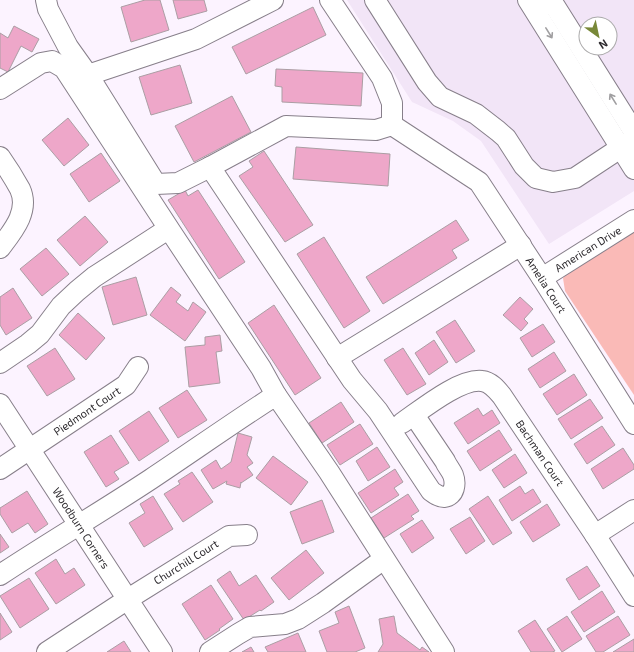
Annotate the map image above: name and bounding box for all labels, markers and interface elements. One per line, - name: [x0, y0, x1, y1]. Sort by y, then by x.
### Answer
- north arrow: [578, 16, 618, 56]
- one-way arrow: [545, 27, 553, 39]
- text: N: [597, 37, 611, 52]
- one-way arrow: [609, 93, 617, 105]
- street label: American Drive: [552, 223, 623, 274]
- street label: Amelia Court: [523, 254, 569, 315]
- street label: Piedmont Court: [51, 383, 123, 438]
- street label: Bachman Court: [514, 417, 567, 488]
- street label: Woodburn Corners: [50, 485, 113, 571]
- street label: Churchill Court: [151, 537, 220, 587]

